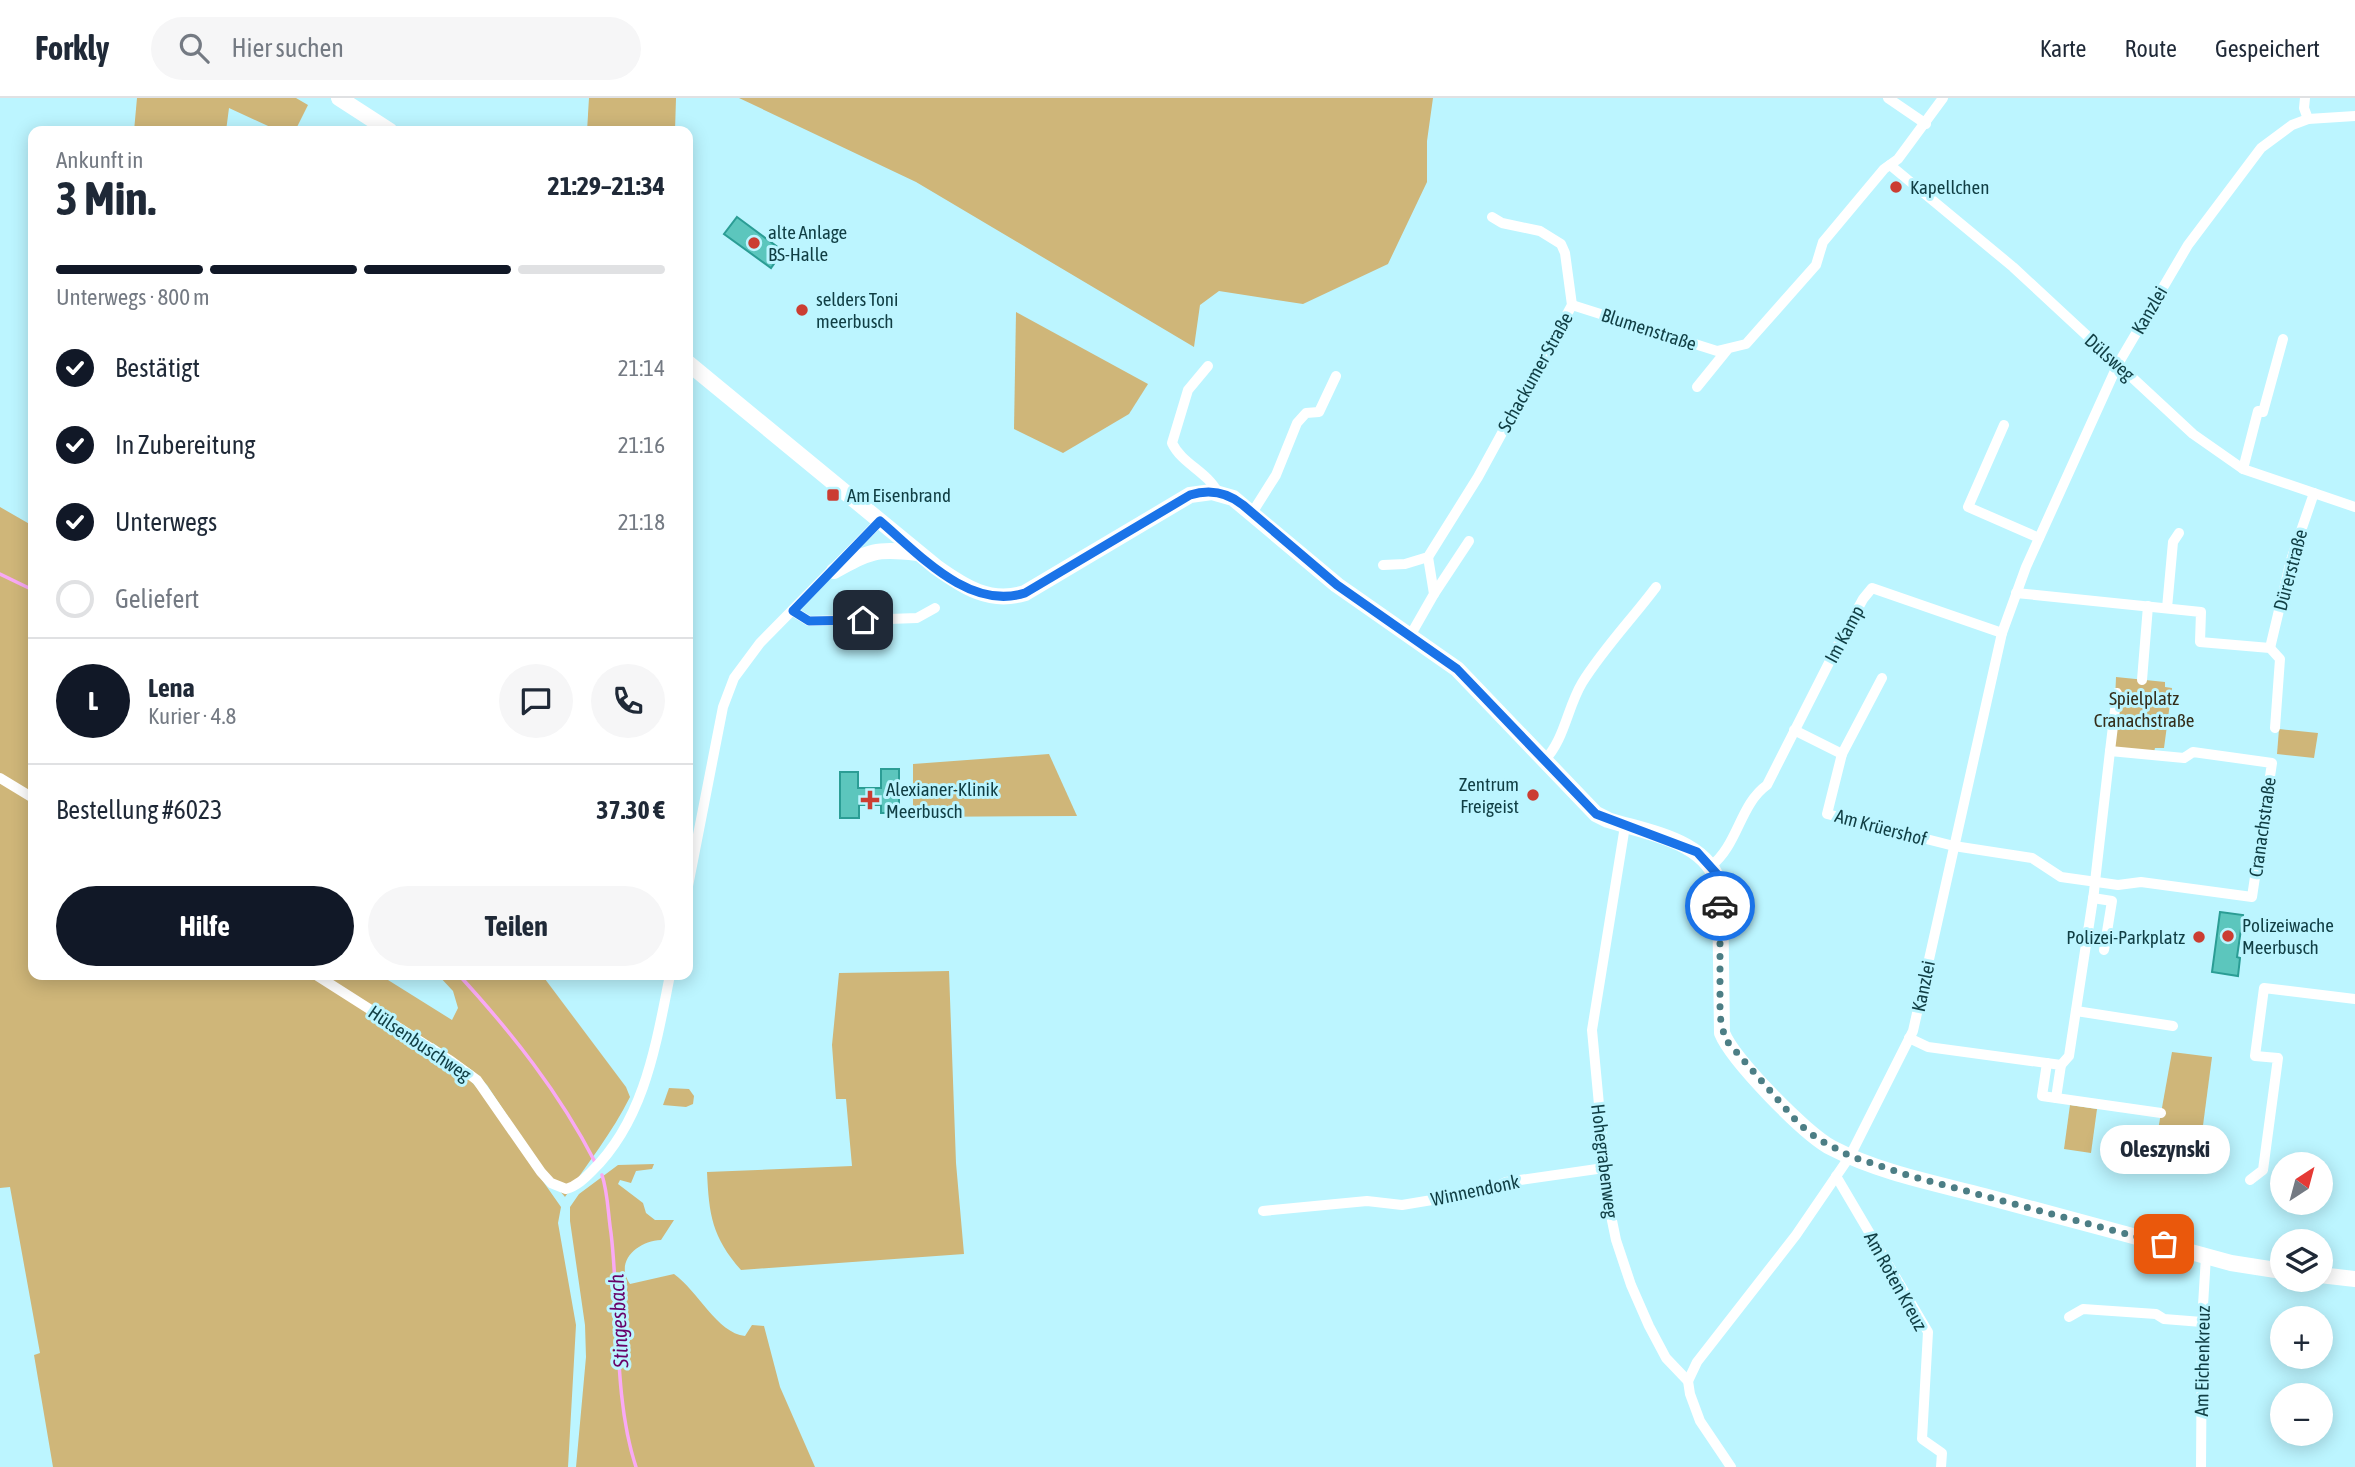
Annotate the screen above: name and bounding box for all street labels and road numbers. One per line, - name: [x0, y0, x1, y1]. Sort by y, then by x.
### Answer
- street label: Kanzlei: [2127, 282, 2171, 338]
- street label: Blumenstraße: [1599, 303, 1699, 355]
- street label: Schackumer Straße: [1493, 308, 1577, 436]
- street label: Dülsweg: [2081, 329, 2140, 386]
- street label: Dürerstraße: [2269, 527, 2311, 613]
- street label: Im Kamp: [1820, 602, 1868, 666]
- street label: Cranachstraße: [2244, 776, 2280, 878]
- street label: Am Krüershof: [1833, 804, 1929, 850]
- street label: Kanzlei: [1907, 958, 1939, 1014]
- street label: Hülsenbuschweg: [365, 1001, 476, 1086]
- street label: Hohegrabenweg: [1587, 1103, 1623, 1220]
- street label: Winnendonk: [1429, 1170, 1522, 1210]
- street label: Am Roten Kreuz: [1860, 1228, 1932, 1334]
- street label: Am Eichenkreuz: [2190, 1305, 2214, 1417]

